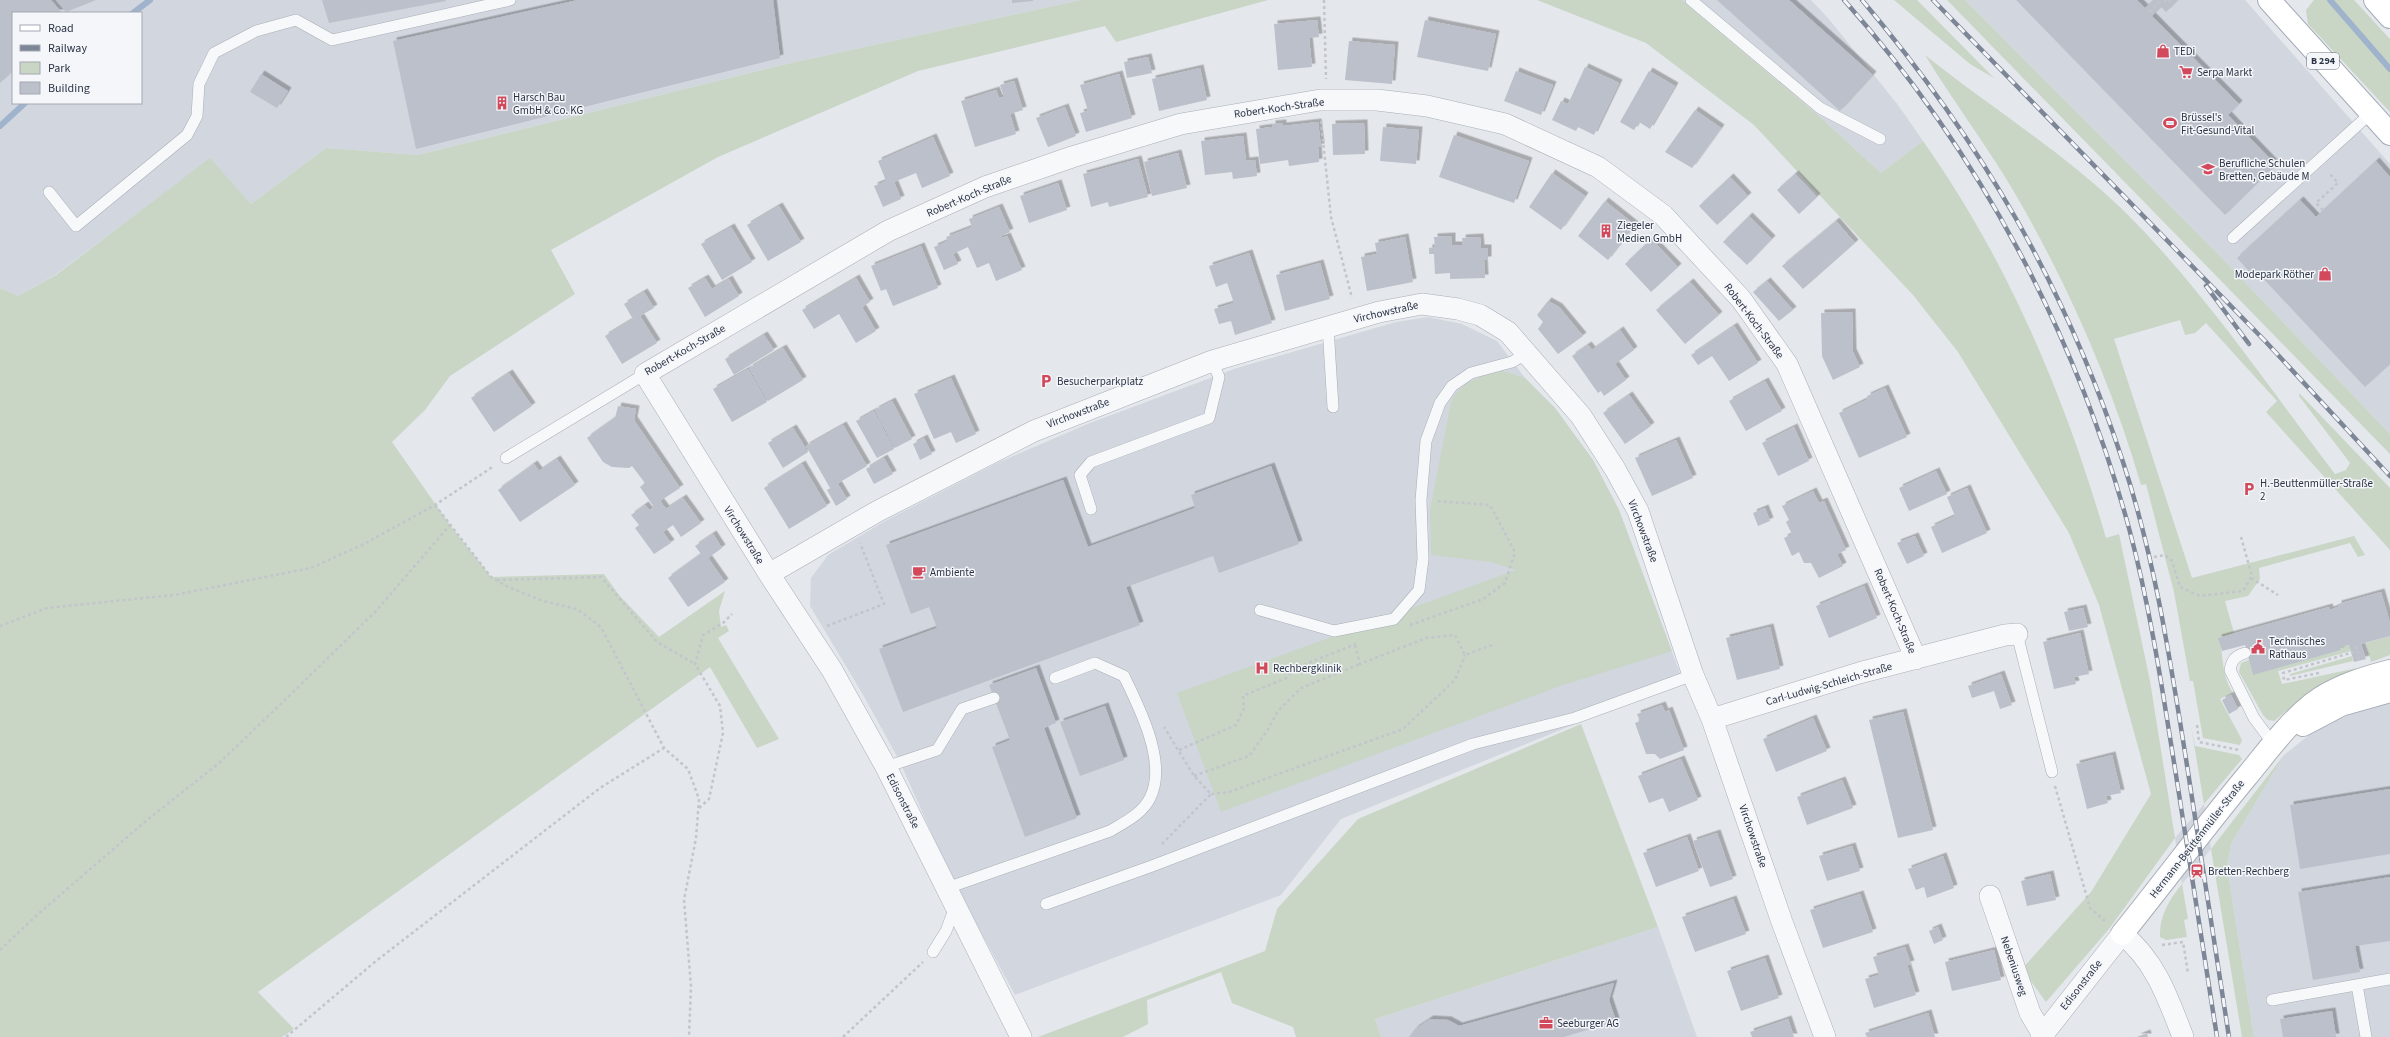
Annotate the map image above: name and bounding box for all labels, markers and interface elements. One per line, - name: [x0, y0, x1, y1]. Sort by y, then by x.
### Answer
- legend: [12, 12, 142, 104]
- text: Road: [48, 20, 74, 37]
- text: Railway: [48, 40, 87, 57]
- shop icon: TEDi: [2155, 43, 2171, 59]
- place label: TEDi: [2174, 44, 2195, 59]
- road number: B 294: [2307, 53, 2339, 69]
- text: Park: [48, 60, 70, 77]
- supermarket icon: Serpa Markt: [2178, 64, 2194, 80]
- place label: Serpa Markt: [2197, 65, 2252, 80]
- text: Building: [48, 80, 90, 97]
- place label: Harsch Bau GmbH & Co. KG: [513, 90, 583, 118]
- street label: Robert-Koch-Straße: [1233, 94, 1326, 122]
- building icon: Harsch Bau GmbH & Co. KG: [494, 95, 510, 111]
- place label: Brüssel's Fit-Gesund-Vital: [2181, 110, 2255, 138]
- sports icon: Brüssel's Fit-Gesund-Vital: [2162, 115, 2178, 131]
- place label: Berufliche Schulen Bretten, Gebäude M: [2219, 156, 2309, 184]
- school or university icon: Berufliche Schulen Bretten, Gebäude M: [2200, 161, 2216, 177]
- street label: Robert-Koch-Straße: [924, 171, 1014, 221]
- place label: Ziegeler Medien GmbH: [1617, 218, 1682, 246]
- building icon: Ziegeler Medien GmbH: [1598, 223, 1614, 239]
- shop icon: Modepark Röther: [2317, 266, 2333, 282]
- place label: Modepark Röther: [2235, 267, 2314, 282]
- street label: Robert-Koch-Straße: [1721, 280, 1788, 362]
- street label: Virchowstraße: [1352, 297, 1420, 327]
- street label: Robert-Koch-Straße: [642, 320, 729, 379]
- parking icon: Besucherparkplatz: [1038, 373, 1054, 389]
- place label: Besucherparkplatz: [1057, 374, 1144, 389]
- street label: Virchowstraße: [1045, 394, 1112, 432]
- place label: H.-Beuttenmüller-Straße 2: [2260, 476, 2374, 504]
- parking icon: H.-Beuttenmüller-Straße 2: [2241, 481, 2257, 497]
- street label: Virchowstraße: [1624, 498, 1662, 565]
- street label: Virchowstraße: [720, 503, 768, 567]
- cafe icon: Ambiente: [911, 564, 927, 580]
- place label: Ambiente: [930, 565, 975, 580]
- street label: Robert-Koch-Straße: [1870, 566, 1920, 656]
- place label: Technisches Rathaus: [2269, 634, 2325, 662]
- public building icon: Technisches Rathaus: [2250, 639, 2266, 655]
- street label: Carl-Ludwig-Schleich-Straße: [1764, 659, 1894, 709]
- hospital icon: Rechbergklinik: [1254, 660, 1270, 676]
- place label: Rechbergklinik: [1273, 661, 1342, 676]
- street label: Edisonstraße: [883, 771, 924, 832]
- street label: Hermann-Beuttenmüller-Straße: [2146, 776, 2248, 901]
- street label: Virchowstraße: [1735, 802, 1771, 870]
- station icon: Bretten-Rechberg: [2189, 863, 2205, 879]
- place label: Bretten-Rechberg: [2208, 864, 2289, 879]
- street label: Nebeniusweg: [1997, 934, 2031, 998]
- street label: Edisonstraße: [2057, 956, 2106, 1013]
- office icon: Seeburger AG: [1538, 1015, 1554, 1031]
- place label: Seeburger AG: [1557, 1016, 1619, 1031]

